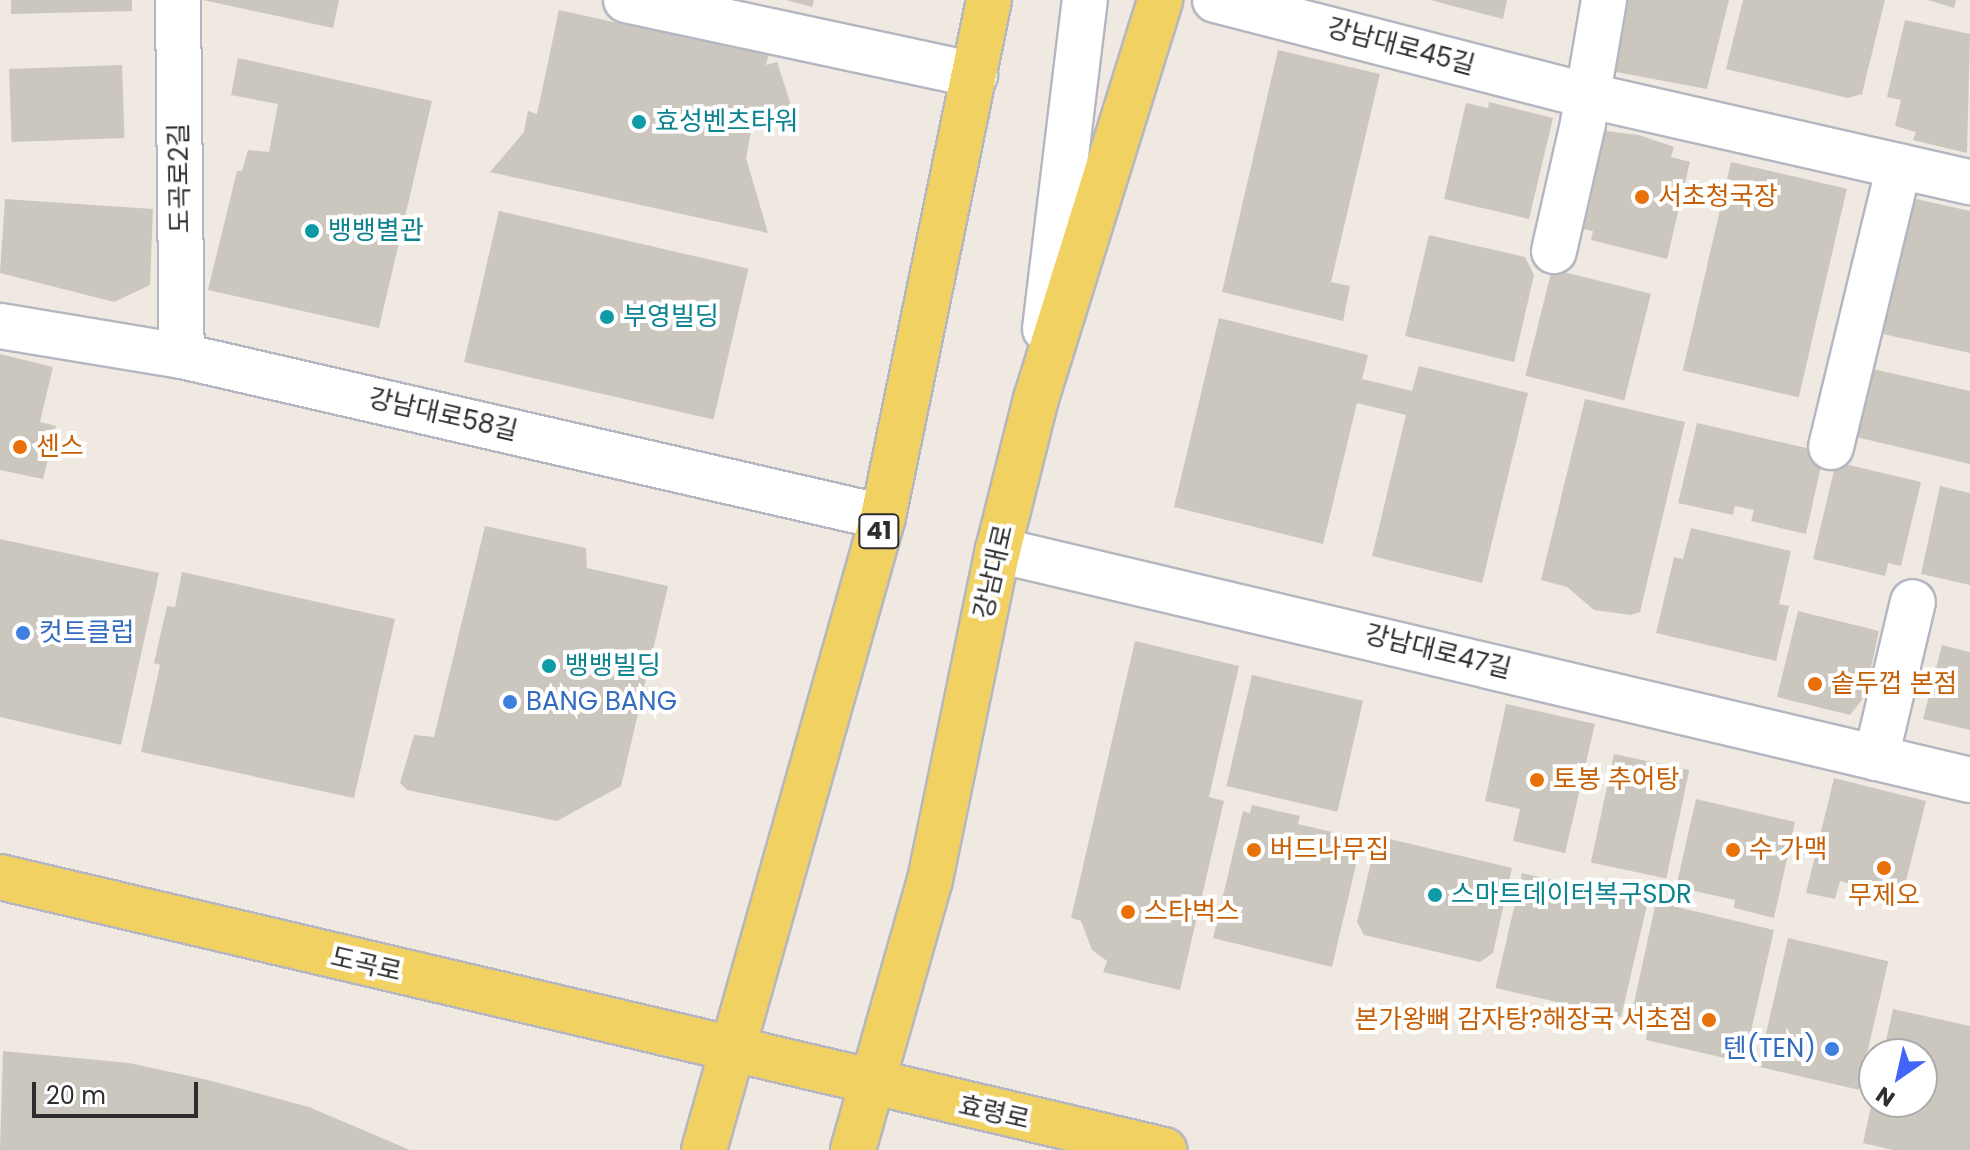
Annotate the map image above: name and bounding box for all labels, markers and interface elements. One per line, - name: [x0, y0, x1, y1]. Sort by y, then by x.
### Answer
- street label: 강남대로45길: [1323, 12, 1479, 82]
- place label: 효성벤츠타워: [655, 106, 799, 138]
- marker: 효성벤츠타워: [630, 113, 648, 131]
- street label: 도곡로2길: [163, 122, 197, 234]
- place label: 서초청국장: [1658, 181, 1778, 213]
- marker: 서초청국장: [1633, 188, 1651, 206]
- place label: 뱅뱅별관: [328, 215, 424, 247]
- marker: 뱅뱅별관: [303, 222, 321, 240]
- place label: 부영빌딩: [623, 301, 719, 333]
- marker: 부영빌딩: [598, 308, 616, 326]
- street label: 강남대로58길: [365, 383, 521, 447]
- place label: 센스: [36, 431, 84, 463]
- marker: 센스: [11, 438, 29, 456]
- road number: 41: [857, 511, 901, 551]
- street label: 강남대로: [968, 522, 1020, 622]
- place label: 컷트클럽: [39, 617, 135, 649]
- street label: 강남대로47길: [1361, 619, 1515, 685]
- marker: 컷트클럽: [14, 624, 32, 642]
- place label: 뱅뱅빌딩: [565, 650, 661, 682]
- marker: 뱅뱅빌딩: [540, 657, 558, 675]
- place label: 솥두껍 본점: [1831, 668, 1958, 700]
- marker: 솥두껍 본점: [1806, 675, 1824, 693]
- place label: BANG BANG: [526, 686, 677, 718]
- marker: BANG BANG: [501, 693, 519, 711]
- place label: 토봉 추어탕: [1553, 764, 1680, 796]
- marker: 토봉 추어탕: [1528, 771, 1546, 789]
- place label: 버드나무집: [1270, 834, 1390, 866]
- place label: 수 가맥: [1749, 834, 1828, 866]
- marker: 버드나무집: [1245, 841, 1263, 859]
- marker: 수 가맥: [1724, 841, 1742, 859]
- marker: 무제오: [1875, 859, 1893, 877]
- place label: 스마트데이터복구SDR: [1451, 879, 1692, 911]
- place label: 무제오: [1848, 880, 1920, 912]
- marker: 스마트데이터복구SDR: [1426, 886, 1444, 904]
- place label: 스타벅스: [1144, 896, 1240, 928]
- marker: 스타벅스: [1119, 903, 1137, 921]
- street label: 도곡로: [328, 942, 404, 988]
- place label: 본가왕뼈 감자탕?해장국 서초점: [1355, 1004, 1693, 1036]
- marker: 본가왕뼈 감자탕?해장국 서초점: [1700, 1011, 1718, 1029]
- place label: 텐(TEN): [1723, 1033, 1816, 1065]
- north arrow: [1858, 1038, 1938, 1118]
- marker: 텐(TEN): [1823, 1040, 1841, 1058]
- scale bar: [36, 1066, 202, 1116]
- text: 20 m: [46, 1079, 106, 1112]
- text: N: [1870, 1079, 1901, 1114]
- street label: 효령로: [956, 1090, 1032, 1136]

